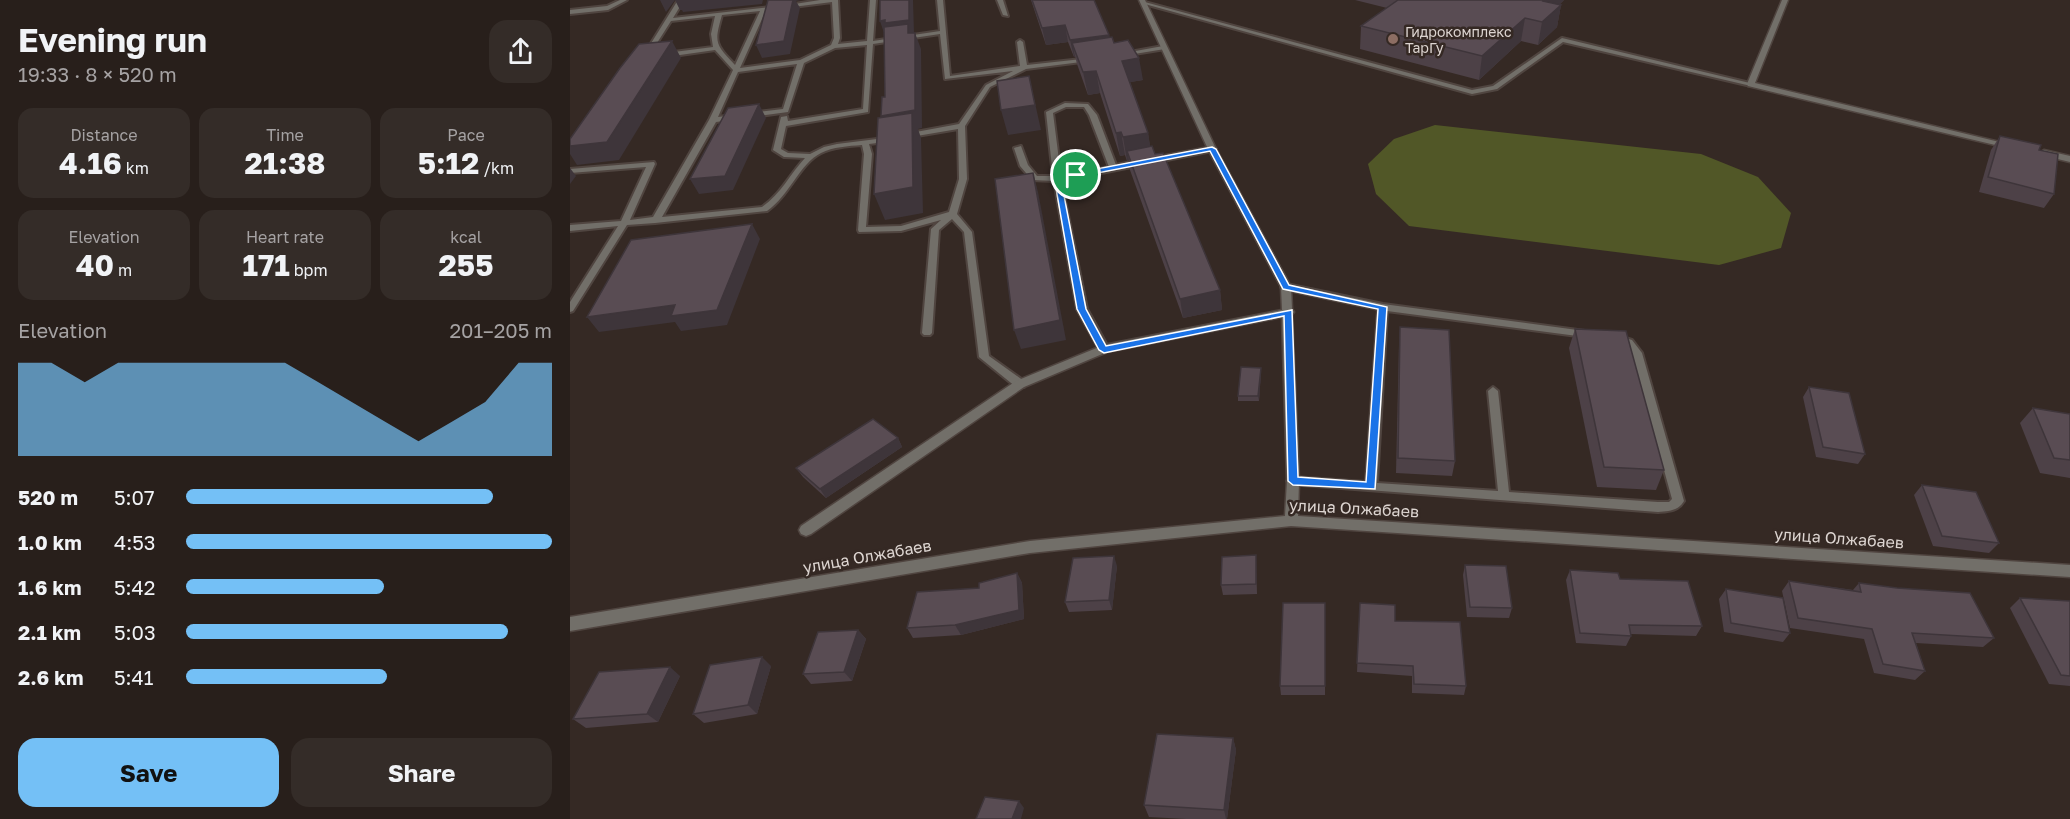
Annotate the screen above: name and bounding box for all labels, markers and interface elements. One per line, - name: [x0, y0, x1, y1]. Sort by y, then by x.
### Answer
- text: Evening run: [18, 20, 207, 59]
- button: share: [489, 20, 552, 83]
- place label: Гидрокомплекс ТарГу: [1405, 23, 1512, 56]
- marker: Гидрокомплекс ТарГу: [1386, 32, 1400, 46]
- text: 19:33 · 8 × 520 m: [18, 62, 177, 86]
- text: Distance: [70, 125, 138, 145]
- text: Time: [266, 125, 304, 145]
- text: Pace: [447, 125, 485, 145]
- text: 4.16: [59, 145, 122, 181]
- text: 21:38: [245, 145, 325, 181]
- text: 5:12: [418, 145, 479, 181]
- pin: [1050, 149, 1101, 200]
- text: km: [122, 158, 149, 178]
- text: /km: [479, 158, 514, 178]
- icon: arrive: [1059, 158, 1092, 191]
- text: Elevation: [68, 227, 140, 247]
- text: Heart rate: [246, 227, 324, 247]
- text: kcal: [450, 227, 482, 247]
- text: 40: [76, 247, 114, 283]
- text: 171: [242, 247, 290, 283]
- text: 255: [439, 247, 493, 283]
- text: m: [114, 260, 132, 280]
- text: bpm: [290, 260, 328, 280]
- text: Elevation: [18, 318, 107, 342]
- text: 201–205 m: [449, 318, 552, 342]
- text: 520 m: [18, 485, 78, 509]
- text: 5:07: [114, 485, 155, 509]
- street label: улица Олжабаев: [1288, 495, 1420, 521]
- street label: улица Олжабаев: [1773, 523, 1905, 553]
- text: 1.0 km: [18, 530, 82, 554]
- text: 4:53: [114, 530, 156, 554]
- street label: улица Олжабаев: [801, 535, 933, 577]
- text: 1.6 km: [18, 575, 82, 599]
- text: 5:42: [114, 575, 155, 599]
- text: 2.1 km: [18, 620, 81, 644]
- text: 5:03: [114, 620, 156, 644]
- text: 2.6 km: [18, 665, 83, 689]
- text: 5:41: [114, 665, 154, 689]
- button: Save: [18, 738, 279, 807]
- button: Share: [291, 738, 552, 807]

